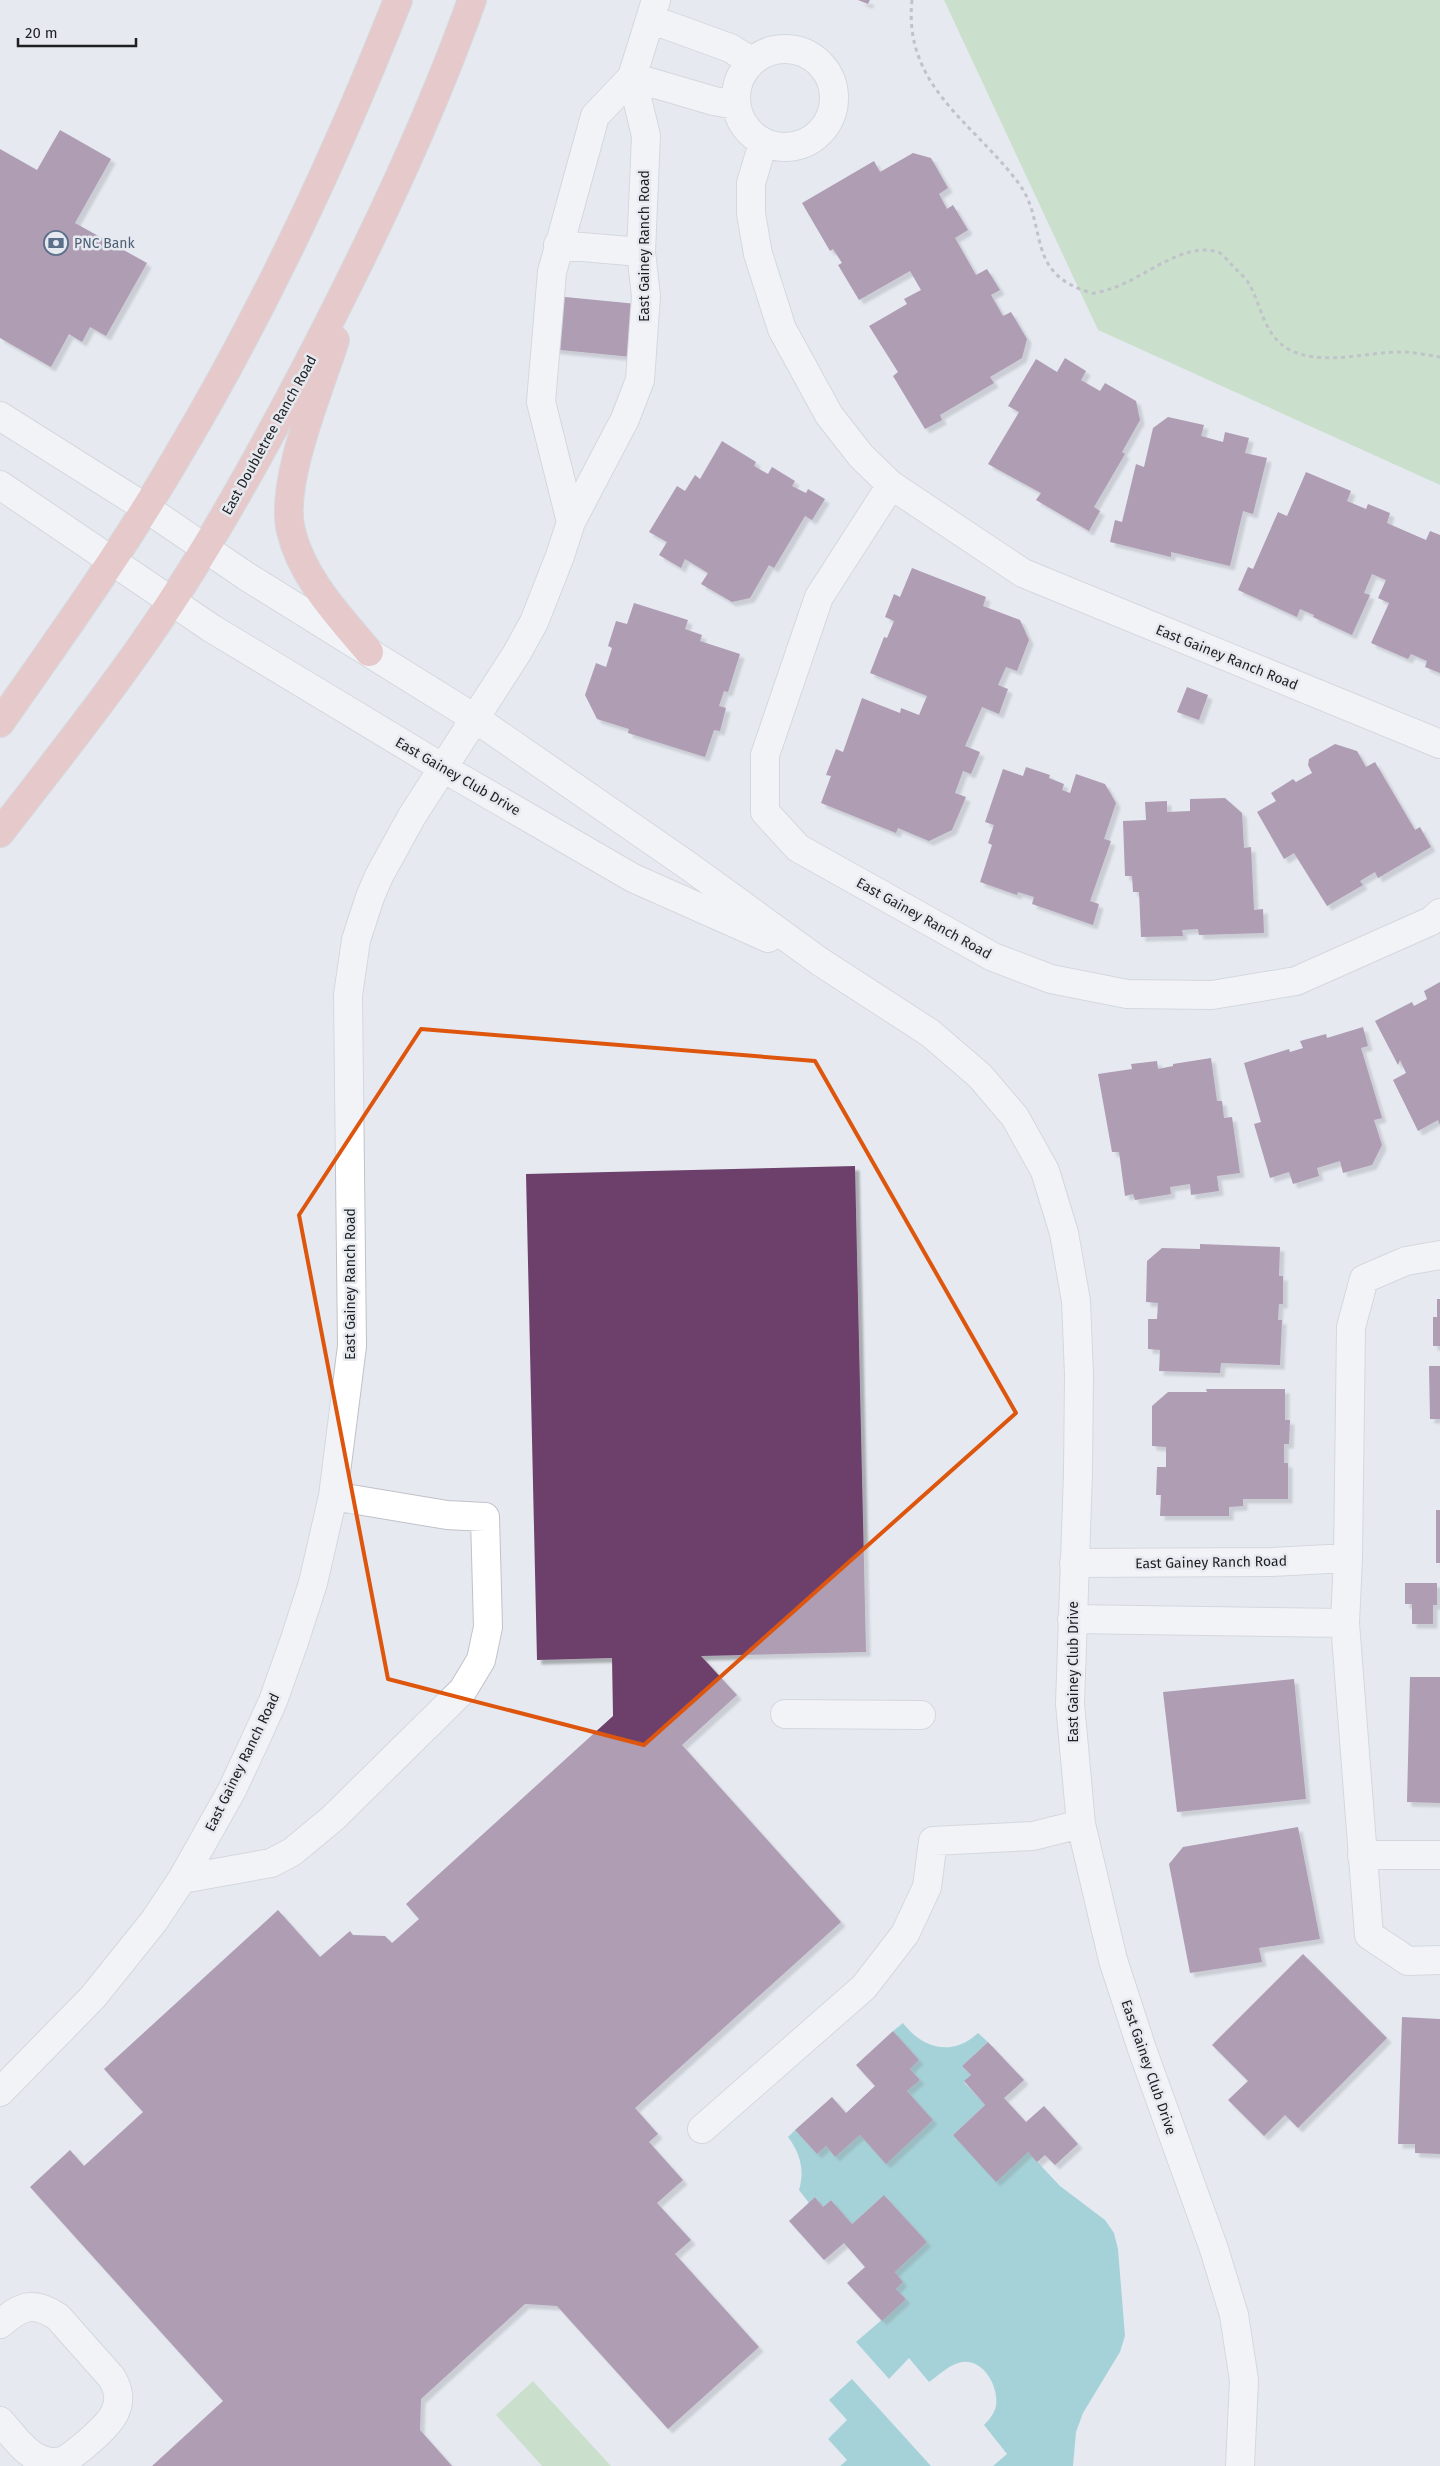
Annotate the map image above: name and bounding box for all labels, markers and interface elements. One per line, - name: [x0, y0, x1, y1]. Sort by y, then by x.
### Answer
- scale bar: [18, 15, 135, 47]
- text: 20 m: [25, 24, 58, 42]
- street label: East Gainey Ranch Road: [636, 170, 653, 322]
- bank icon: PNC Bank: [43, 230, 69, 256]
- place label: PNC Bank: [74, 235, 136, 252]
- street label: East Doubletree Ranch Road: [218, 353, 320, 518]
- street label: East Gainey Ranch Road: [1153, 621, 1300, 694]
- street label: East Gainey Club Drive: [392, 734, 523, 819]
- street label: East Gainey Ranch Road: [853, 874, 994, 963]
- street label: East Gainey Ranch Road: [342, 1208, 359, 1360]
- street label: East Gainey Ranch Road: [1135, 1553, 1287, 1572]
- street label: East Gainey Club Drive: [1065, 1601, 1082, 1743]
- street label: East Gainey Ranch Road: [202, 1690, 283, 1834]
- street label: East Gainey Club Drive: [1117, 1997, 1180, 2137]

